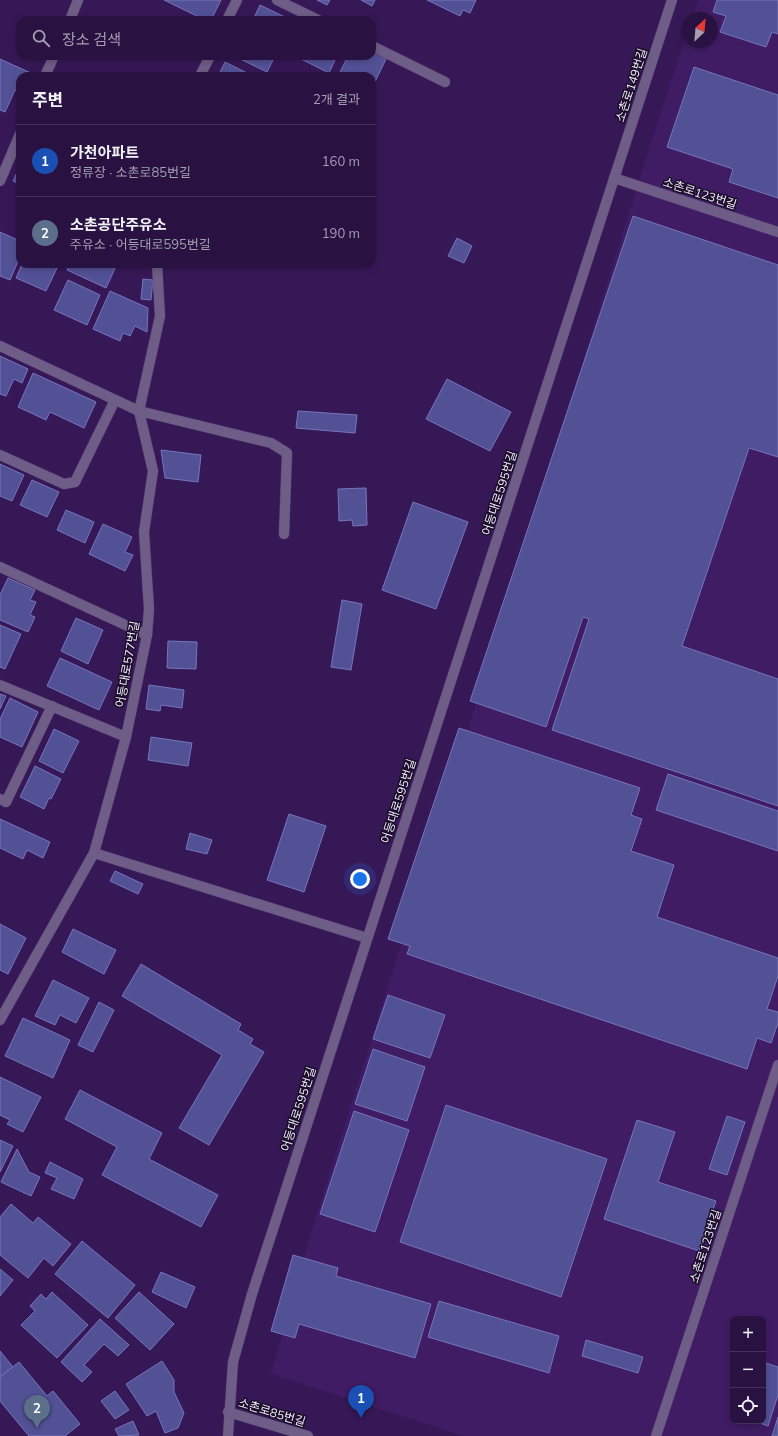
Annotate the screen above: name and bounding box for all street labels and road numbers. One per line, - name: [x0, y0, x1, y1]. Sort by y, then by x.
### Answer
- street label: 소촌로149번길: [612, 46, 650, 124]
- street label: 소촌로123번길: [661, 174, 739, 212]
- street label: 어등대로595번길: [478, 449, 520, 537]
- street label: 어등대로577번길: [112, 619, 142, 709]
- street label: 어등대로595번길: [377, 757, 419, 845]
- street label: 어등대로595번길: [277, 1065, 319, 1153]
- street label: 소촌로123번길: [686, 1207, 724, 1285]
- street label: 소촌로85번길: [237, 1395, 307, 1429]

